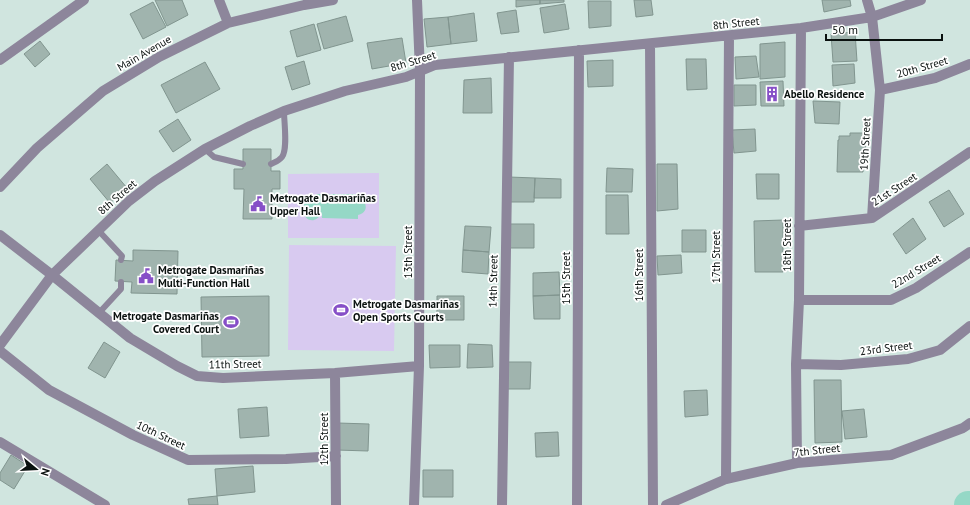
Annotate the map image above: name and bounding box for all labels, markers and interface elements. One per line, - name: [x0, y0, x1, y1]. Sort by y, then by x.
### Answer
- street label: 8th Street: [712, 14, 760, 32]
- scale bar: [826, 16, 942, 42]
- text: 50 m: [832, 22, 858, 37]
- street label: Main Avenue: [114, 32, 174, 74]
- street label: 8th Street: [389, 47, 438, 75]
- street label: 20th Street: [895, 53, 950, 81]
- building icon: Abello Residence: [763, 85, 781, 103]
- place label: Abello Residence: [784, 87, 865, 101]
- street label: 19th Street: [857, 117, 873, 171]
- street label: 21st Street: [869, 169, 920, 209]
- street label: 8th Street: [95, 176, 139, 218]
- place label: Metrogate Dasmariñas Upper Hall: [270, 191, 376, 218]
- public building icon: Metrogate Dasmariñas Upper Hall: [249, 195, 267, 213]
- street label: 18th Street: [780, 218, 794, 271]
- street label: 13th Street: [401, 225, 415, 278]
- street label: 17th Street: [709, 230, 723, 283]
- street label: 16th Street: [632, 248, 646, 301]
- street label: 15th Street: [559, 251, 573, 304]
- street label: 22nd Street: [889, 251, 943, 291]
- street label: 14th Street: [486, 254, 500, 308]
- place label: Metrogate Dasmariñas Multi-Function Hall: [158, 263, 264, 290]
- public building icon: Metrogate Dasmariñas Multi-Function Hall: [137, 267, 155, 285]
- place label: Metrogate Dasmariñas Open Sports Courts: [353, 297, 459, 324]
- sports icon: Metrogate Dasmariñas Open Sports Courts: [332, 301, 350, 319]
- place label: Metrogate Dasmariñas Covered Court: [113, 309, 219, 336]
- sports icon: Metrogate Dasmariñas Covered Court: [222, 313, 240, 331]
- street label: 23rd Street: [859, 338, 913, 358]
- street label: 11th Street: [208, 357, 262, 371]
- street label: 12th Street: [317, 412, 331, 465]
- street label: 10th Street: [134, 418, 188, 453]
- street label: 7th Street: [793, 441, 841, 459]
- north arrow: [16, 449, 56, 489]
- text: N: [38, 466, 53, 478]

